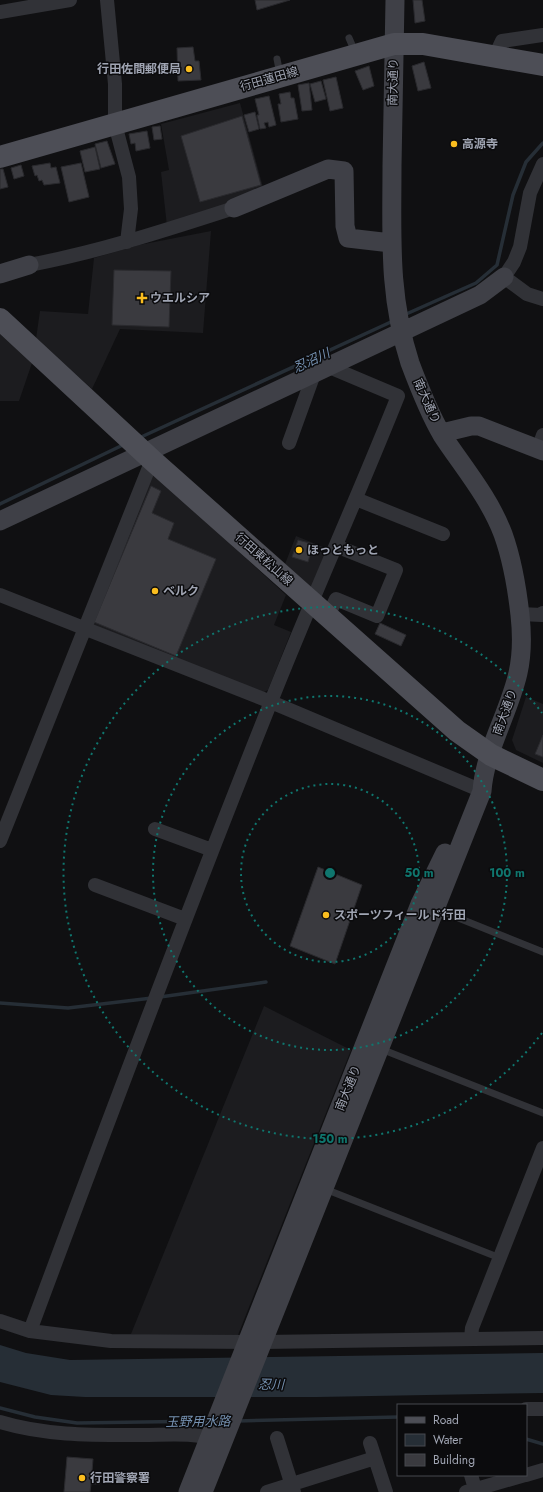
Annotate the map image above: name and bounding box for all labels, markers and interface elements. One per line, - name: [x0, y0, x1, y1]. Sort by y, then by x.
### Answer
- street label: 南大通り: [384, 58, 402, 106]
- place label: 行田佐間郵便局: [97, 60, 181, 78]
- street label: 行田蓮田線: [238, 62, 300, 96]
- marker: 行田佐間郵便局: [184, 64, 194, 74]
- place label: 高源寺: [462, 135, 498, 153]
- marker: 高源寺: [449, 139, 459, 149]
- place label: ウエルシア: [150, 289, 210, 307]
- marker: ウエルシア: [137, 293, 147, 303]
- water label: 忍沼川: [290, 343, 335, 377]
- street label: 南大通り: [409, 375, 445, 427]
- street label: 行田東松山線: [231, 528, 297, 590]
- place label: ほっともっと: [307, 541, 379, 559]
- marker: ほっともっと: [294, 545, 304, 555]
- place label: ベルク: [163, 582, 199, 600]
- marker: ベルク: [150, 586, 160, 596]
- street label: 南大通り: [488, 686, 522, 738]
- text: 50 m: [404, 864, 434, 882]
- text: 100 m: [489, 864, 525, 882]
- centre of rings: [323, 866, 337, 880]
- place label: スポーツフィールド行田: [334, 906, 466, 924]
- marker: スポーツフィールド行田: [321, 910, 331, 920]
- street label: 南大通り: [331, 1062, 365, 1114]
- text: 150 m: [312, 1130, 348, 1148]
- water label: 忍川: [258, 1375, 286, 1394]
- legend: [397, 1404, 527, 1476]
- water label: 玉野用水路: [165, 1411, 232, 1432]
- text: Road: [433, 1411, 459, 1429]
- text: Water: [433, 1431, 464, 1449]
- text: Building: [433, 1451, 475, 1469]
- place label: 行田警察署: [90, 1469, 150, 1487]
- marker: 行田警察署: [77, 1473, 87, 1483]

